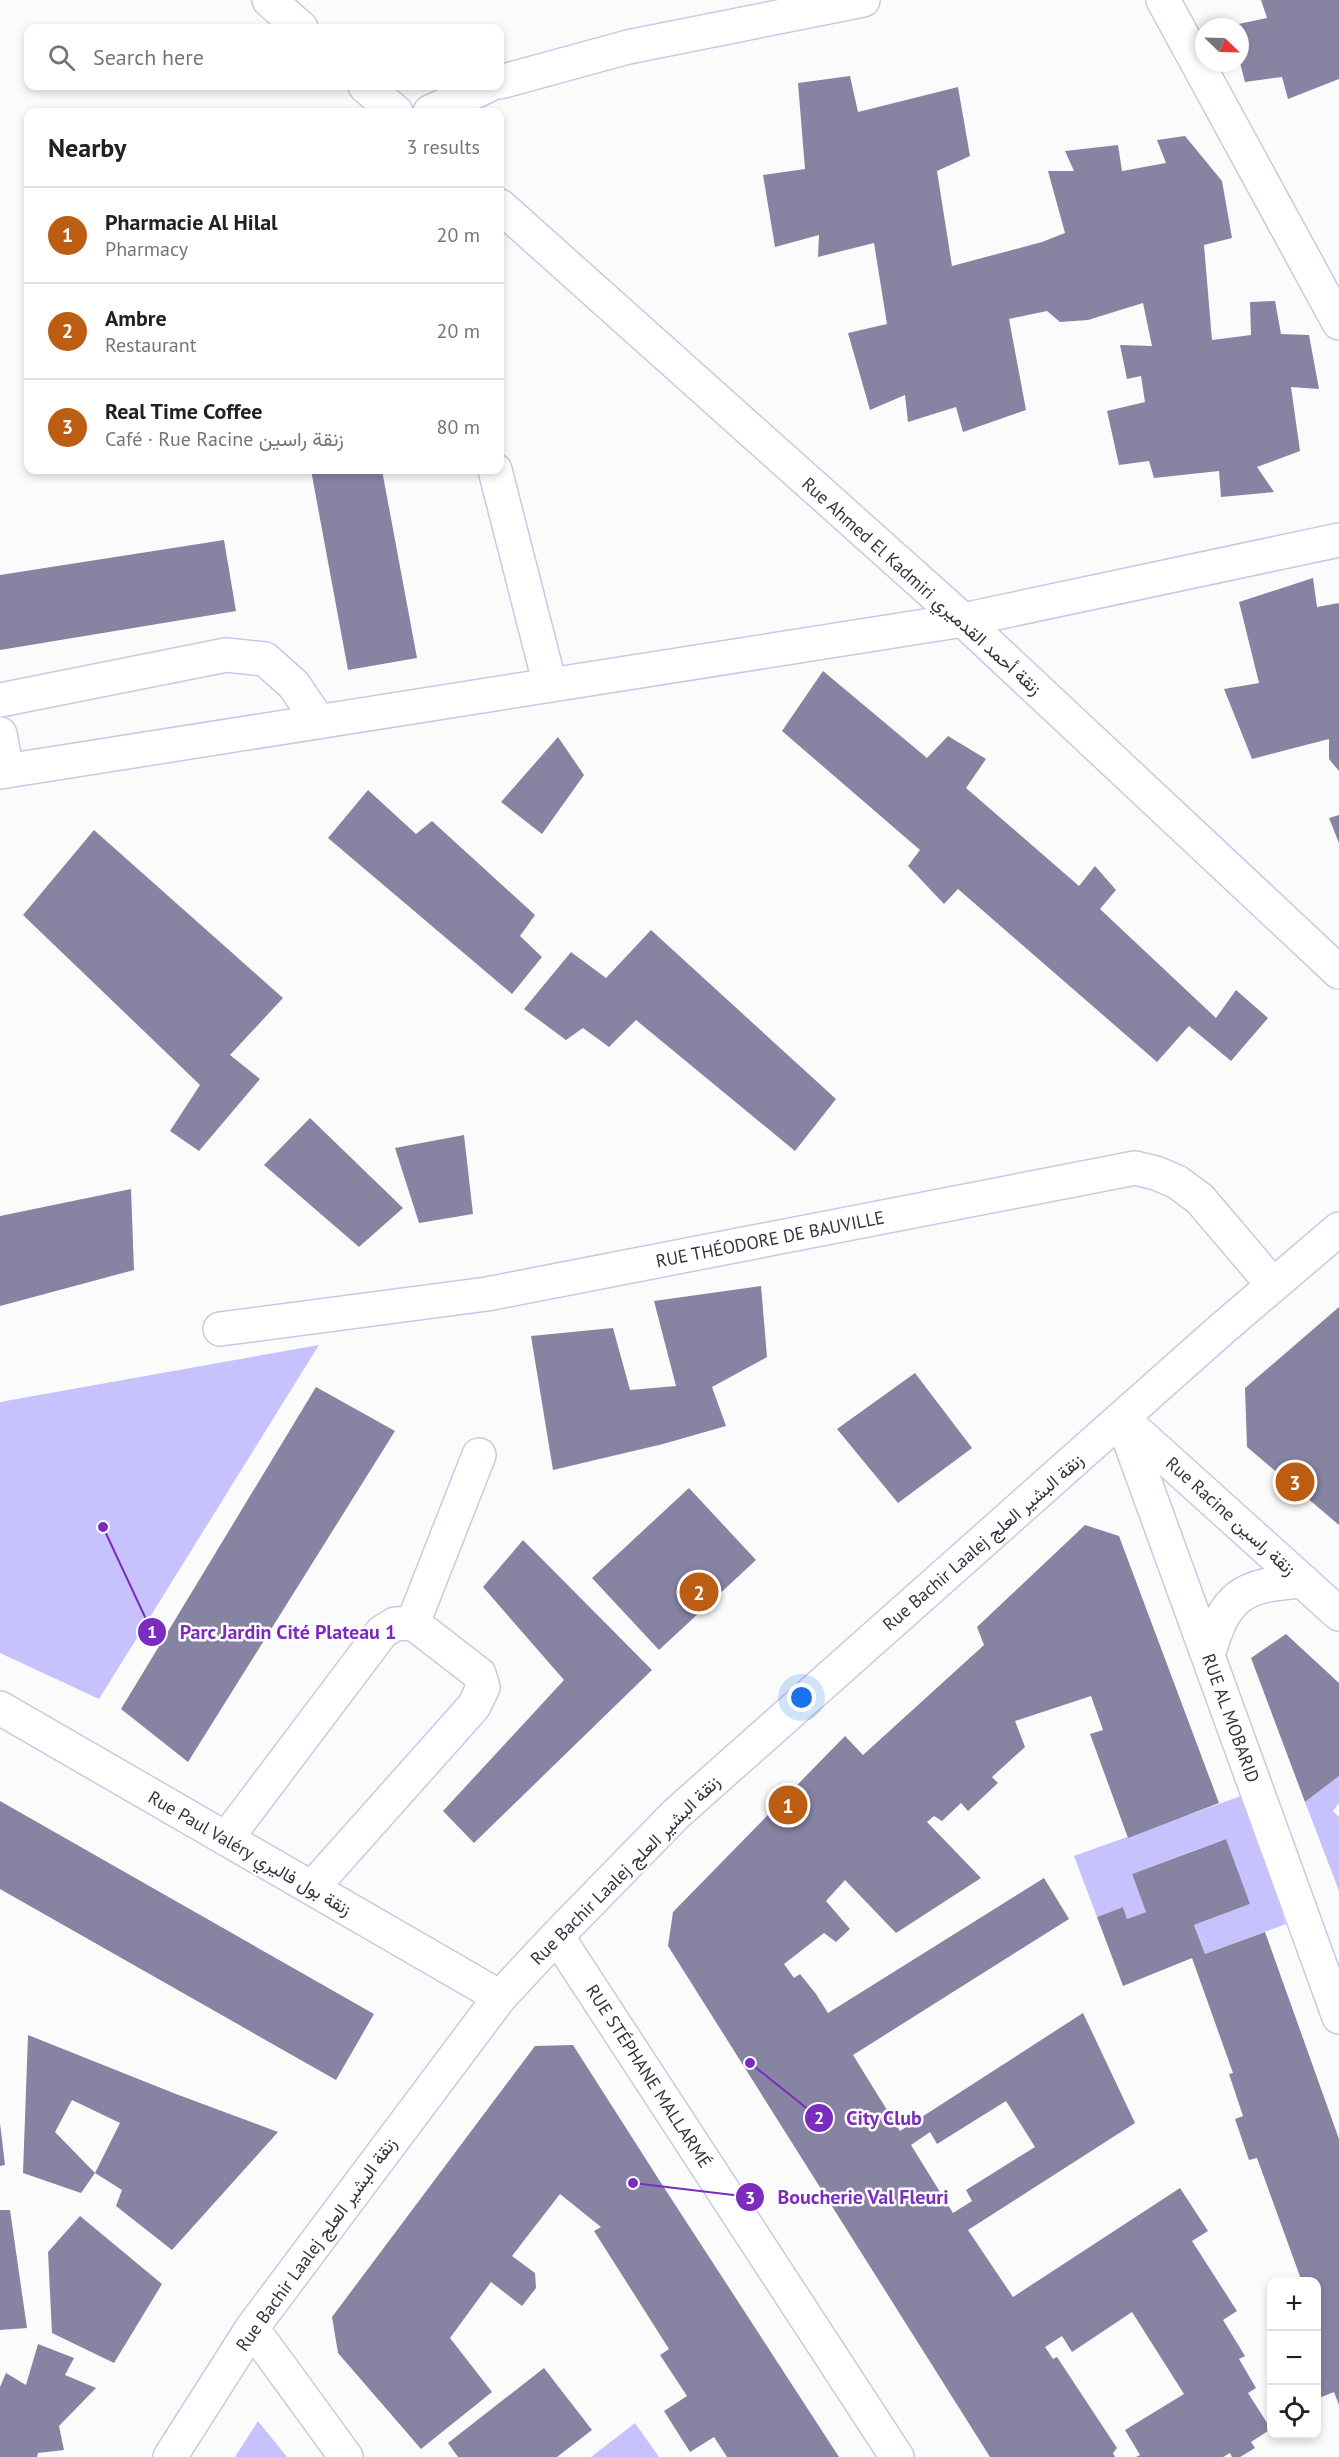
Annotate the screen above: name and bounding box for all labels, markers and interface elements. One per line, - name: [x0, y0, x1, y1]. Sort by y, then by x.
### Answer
- north arrow: [1195, 18, 1249, 72]
- search box: [24, 24, 504, 90]
- icon: search: [45, 41, 78, 74]
- text: Search here: [93, 43, 204, 71]
- text: Nearby: [48, 131, 126, 164]
- text: 3 results: [407, 134, 480, 160]
- text: Pharmacie Al Hilal: [105, 208, 278, 236]
- text: 1: [62, 222, 73, 248]
- text: 20 m: [437, 222, 480, 248]
- text: Pharmacy: [105, 236, 188, 262]
- text: Ambre: [105, 304, 167, 332]
- text: 2: [62, 318, 73, 344]
- text: 20 m: [437, 318, 480, 344]
- text: Restaurant: [105, 332, 196, 358]
- text: Real Time Coffee: [105, 397, 262, 425]
- text: 3: [62, 414, 73, 440]
- text: 80 m: [437, 414, 480, 440]
- text: Café · Rue Racine زنقة راسين: [105, 426, 344, 452]
- street label: Rue Ahmed El Kadmiri زنقة أحمد القدميري: [795, 472, 1047, 703]
- street label: RUE THÉODORE DE BAUVILLE: [654, 1206, 886, 1272]
- street label: Rue Bachir Laalej زنقة البشير العلج: [878, 1448, 1089, 1636]
- street label: Rue Racine زنقة راسين: [1161, 1452, 1301, 1580]
- pin: 3: [1276, 1460, 1314, 1504]
- pin: 2: [680, 1570, 718, 1614]
- callout: Parc Jardin Cité Plateau 1: [137, 1613, 408, 1651]
- text: Parc Jardin Cité Plateau 1: [180, 1619, 396, 1645]
- text: 1: [147, 1620, 157, 1643]
- street label: RUE AL MOBARID: [1197, 1650, 1265, 1786]
- your location: [787, 1683, 816, 1712]
- street label: Rue Bachir Laalej زنقة البشير العلج: [525, 1770, 725, 1970]
- pin: 1: [768, 1782, 808, 1828]
- street label: Rue Paul Valéry زنقة بول فاليري: [142, 1785, 356, 1924]
- street label: RUE STÉPHANE MALLARMÉ: [581, 1980, 717, 2172]
- callout: City Club: [804, 2099, 934, 2137]
- text: City Club: [846, 2105, 922, 2131]
- text: 2: [814, 2106, 824, 2129]
- street label: Rue Bachir Laalej زنقة البشير العلج: [231, 2133, 402, 2356]
- callout: Boucherie Val Fleuri: [735, 2178, 961, 2216]
- text: Boucherie Val Fleuri: [777, 2184, 949, 2210]
- text: 3: [745, 2186, 755, 2209]
- map controls: [1267, 2277, 1321, 2439]
- button: +: [1267, 2277, 1321, 2331]
- button: −: [1267, 2331, 1321, 2385]
- button: locate: [1267, 2385, 1321, 2439]

